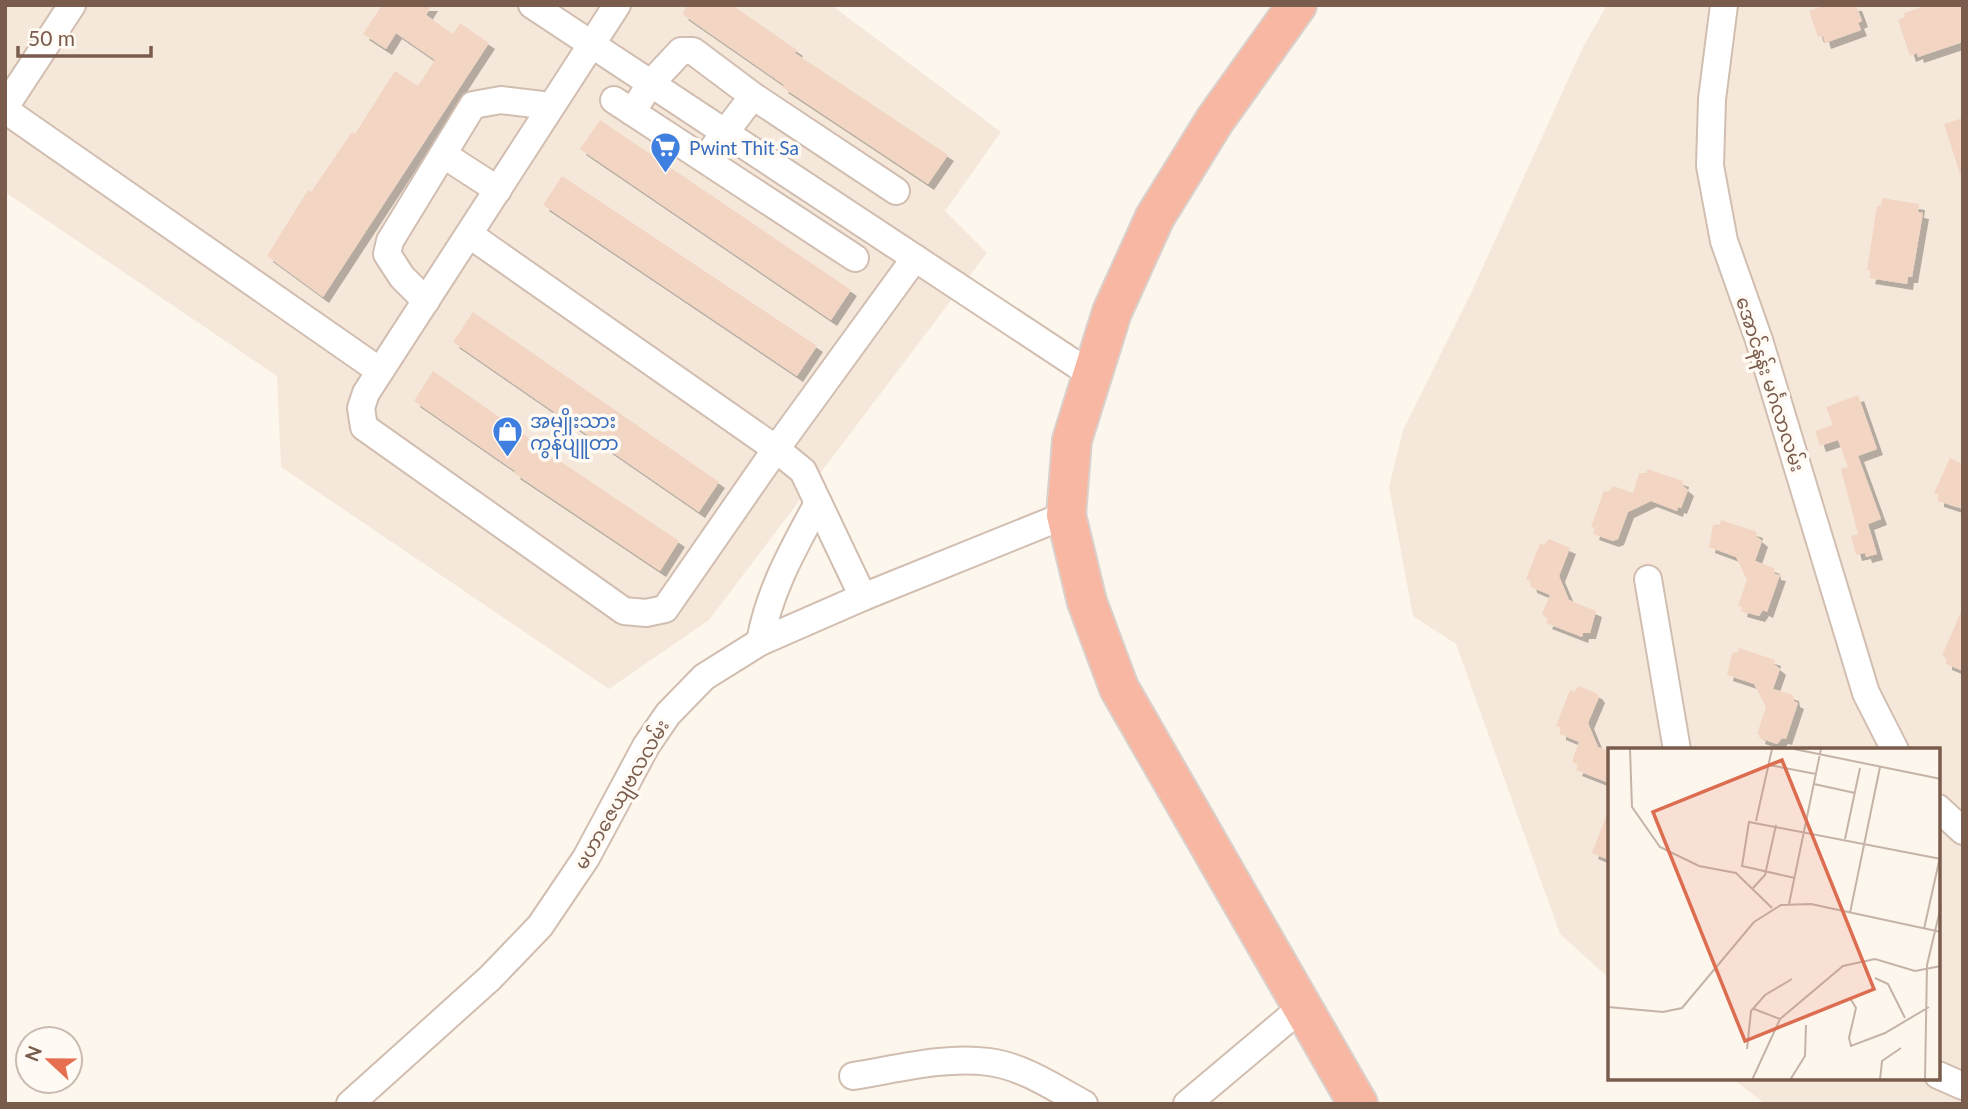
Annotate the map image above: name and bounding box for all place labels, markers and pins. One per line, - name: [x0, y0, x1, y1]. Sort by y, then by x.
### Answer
- supermarket icon: Pwint Thit Sa: [649, 130, 683, 174]
- place label: Pwint Thit Sa: [689, 136, 799, 159]
- place label: အမျိုးသား ကွန်ပျူတာ: [530, 407, 619, 459]
- shop icon: အမျိုးသား ကွန်ပျူတာ: [490, 414, 524, 458]

